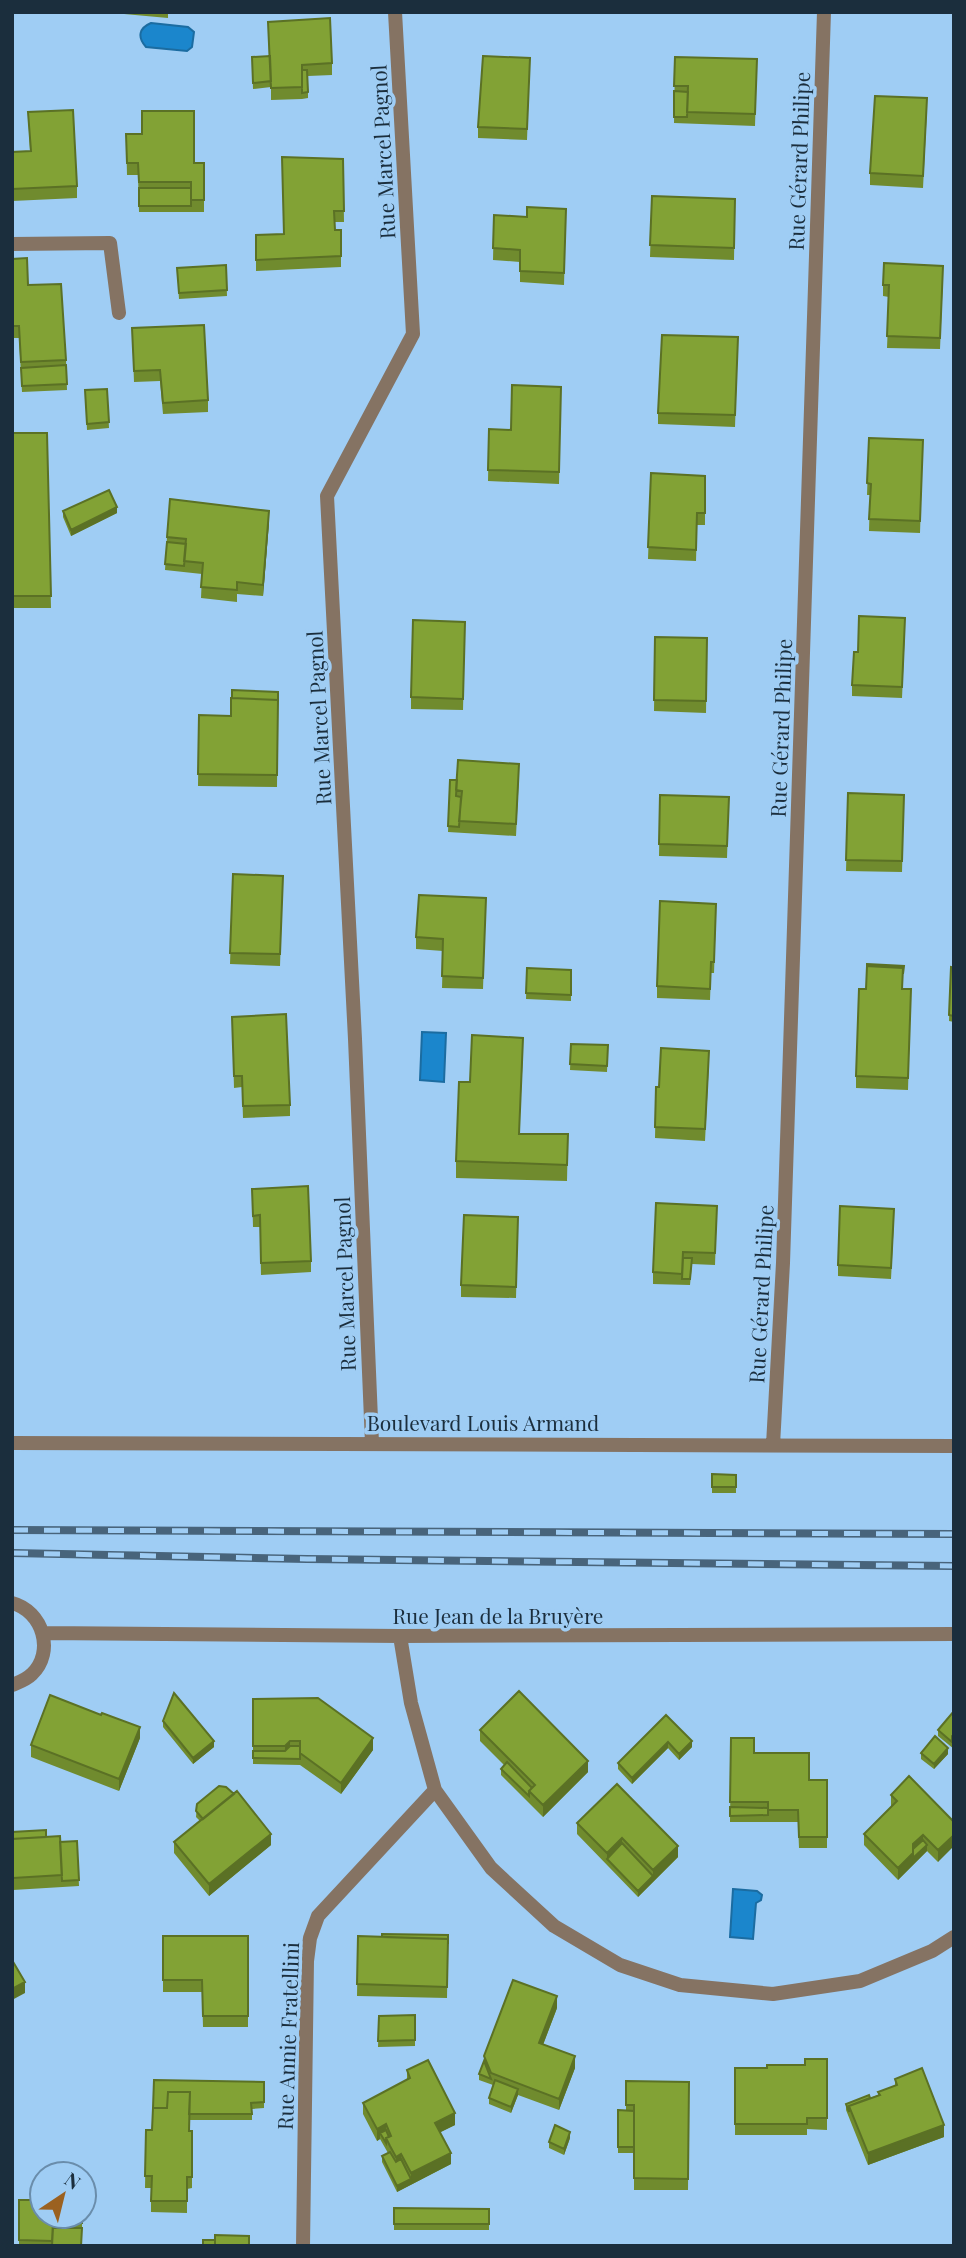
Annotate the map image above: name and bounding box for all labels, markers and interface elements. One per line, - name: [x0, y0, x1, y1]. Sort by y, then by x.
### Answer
- street label: Rue Marcel Pagnol: [363, 64, 401, 240]
- street label: Rue Gérard Philipe: [781, 71, 815, 251]
- street label: Rue Marcel Pagnol: [299, 630, 337, 806]
- street label: Rue Gérard Philipe: [763, 638, 797, 818]
- street label: Rue Marcel Pagnol: [327, 1196, 361, 1372]
- street label: Rue Gérard Philipe: [741, 1204, 779, 1384]
- street label: Boulevard Louis Armand: [367, 1408, 599, 1436]
- street label: Rue Jean de la Bruyère: [393, 1601, 603, 1629]
- street label: Rue Annie Fratellini: [270, 1942, 304, 2130]
- north arrow: [28, 2160, 98, 2230]
- text: N: [60, 2166, 87, 2195]

